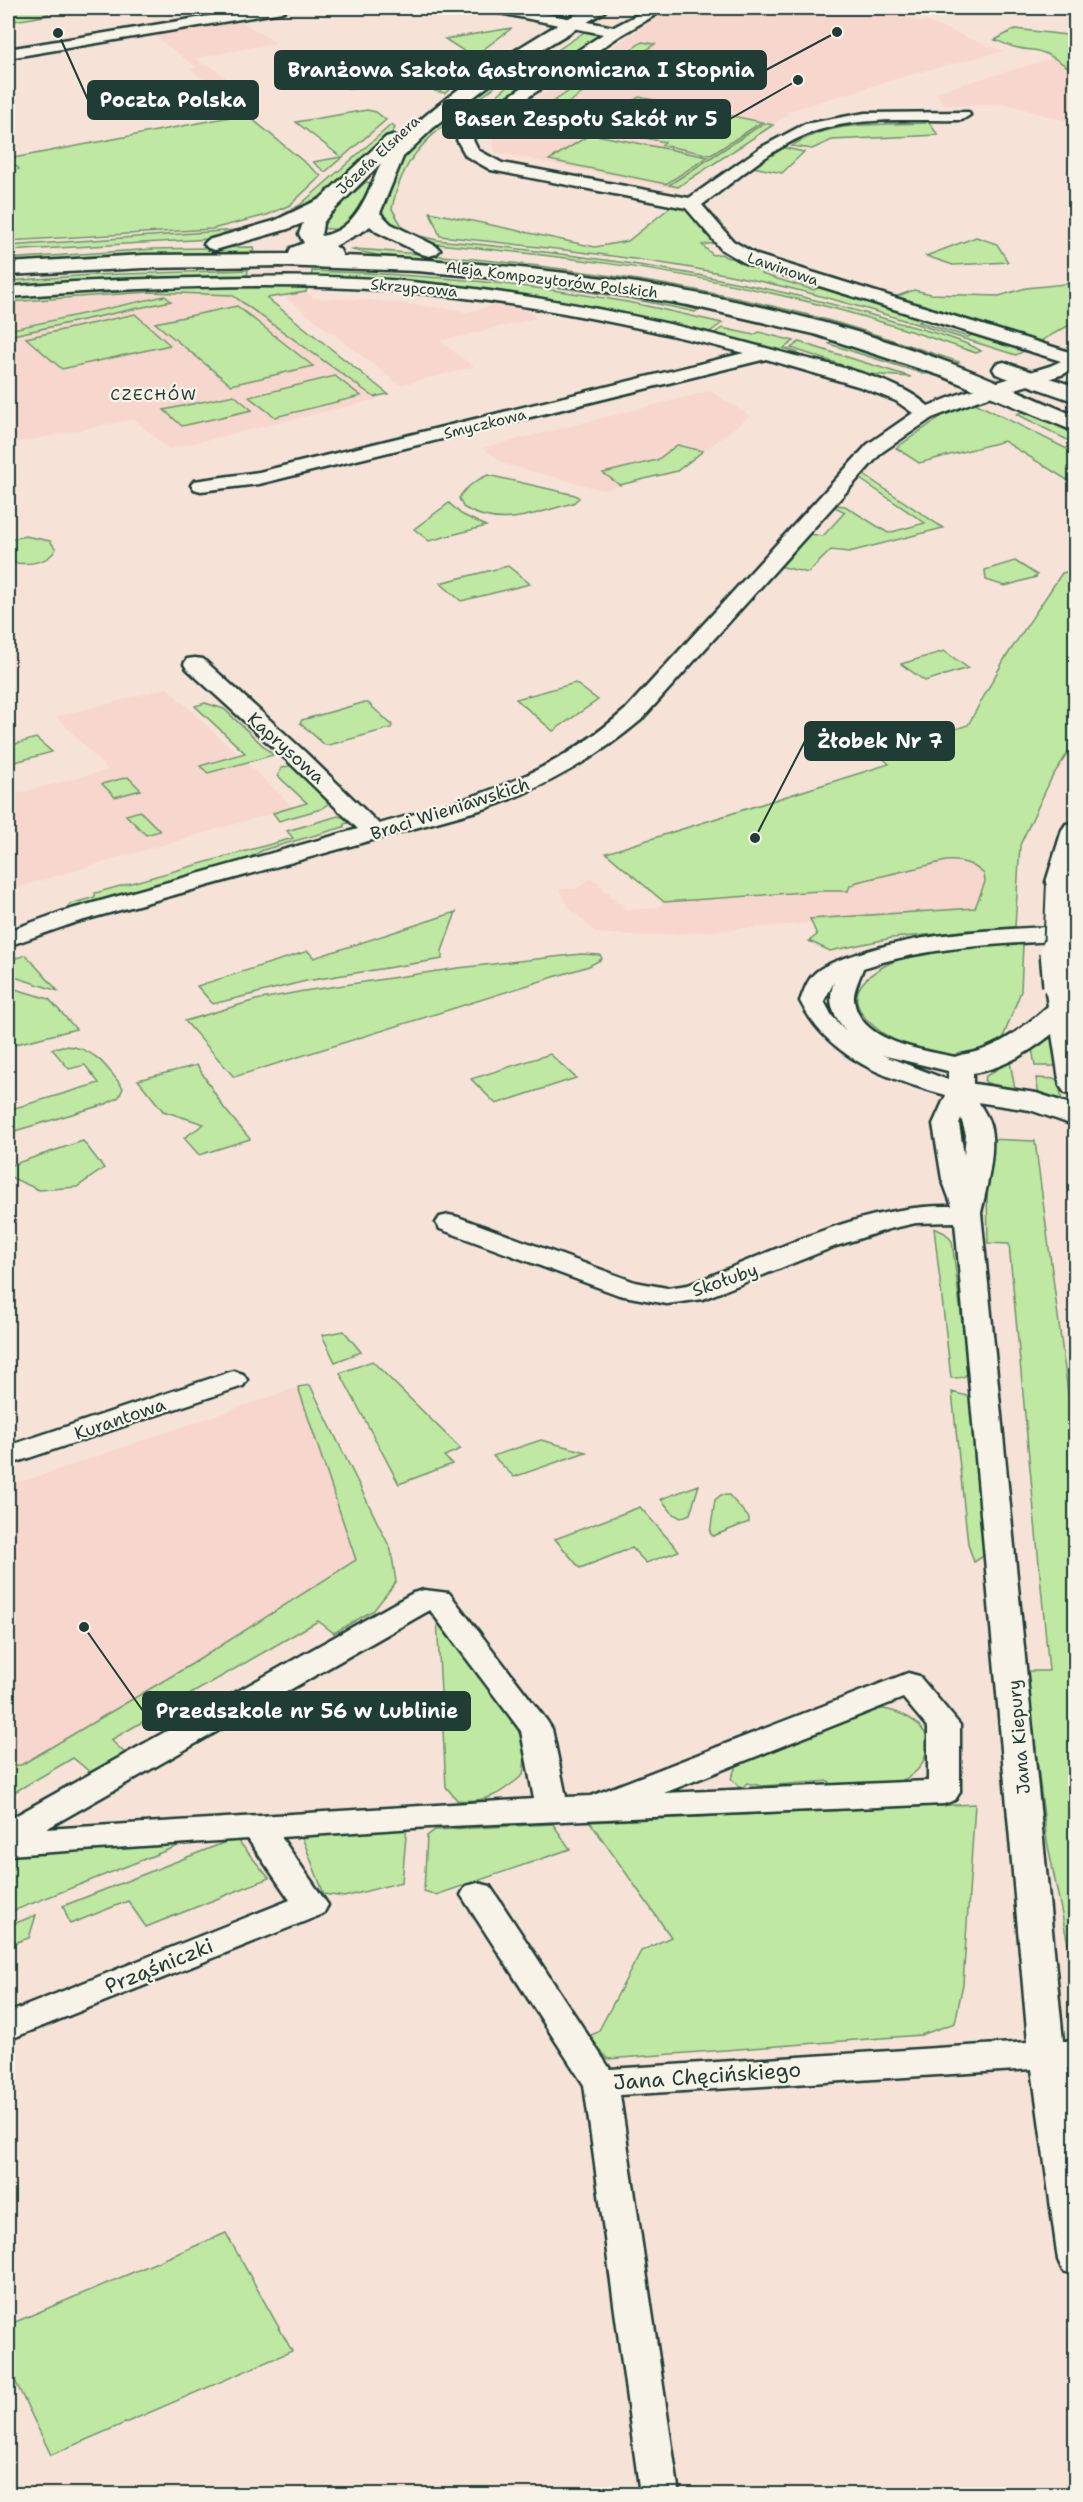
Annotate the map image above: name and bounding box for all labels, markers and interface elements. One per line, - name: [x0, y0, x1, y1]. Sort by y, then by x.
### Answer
- callout: Branżowa Szkoła Gastronomiczna I Stopnia: [275, 51, 766, 89]
- text: Branżowa Szkoła Gastronomiczna I Stopnia: [288, 57, 755, 83]
- callout: Poczta Polska: [88, 81, 258, 119]
- text: Poczta Polska: [100, 87, 247, 113]
- callout: Basen Zespołu Szkół nr 5: [443, 100, 730, 138]
- text: Basen Zespołu Szkół nr 5: [455, 106, 718, 132]
- street label: Józefa Elsnera: [332, 111, 425, 199]
- street label: Lawinowa: [745, 247, 822, 291]
- street label: Aleja Kompozytorów Polskich: [445, 257, 659, 303]
- street label: Skrzypcowa: [370, 274, 459, 302]
- district label: CZECHÓW: [110, 384, 198, 405]
- street label: Smyczkowa: [442, 404, 529, 444]
- street label: Kaprysowa: [242, 707, 330, 789]
- callout: Żłobek Nr 7: [805, 722, 954, 760]
- text: Żłobek Nr 7: [818, 728, 942, 754]
- street label: Braci Wieniawskich: [367, 772, 533, 846]
- street label: Skołuby: [689, 1258, 761, 1302]
- street label: Kurantowa: [71, 1392, 169, 1446]
- street label: Jana Kiepury: [1002, 1679, 1036, 1795]
- callout: Przedszkole nr 56 w Lublinie: [143, 1692, 470, 1730]
- text: Przedszkole nr 56 w Lublinie: [156, 1698, 458, 1724]
- street label: Prząśniczki: [101, 1932, 217, 2000]
- street label: Jana Chęcińskiego: [612, 2055, 802, 2097]

